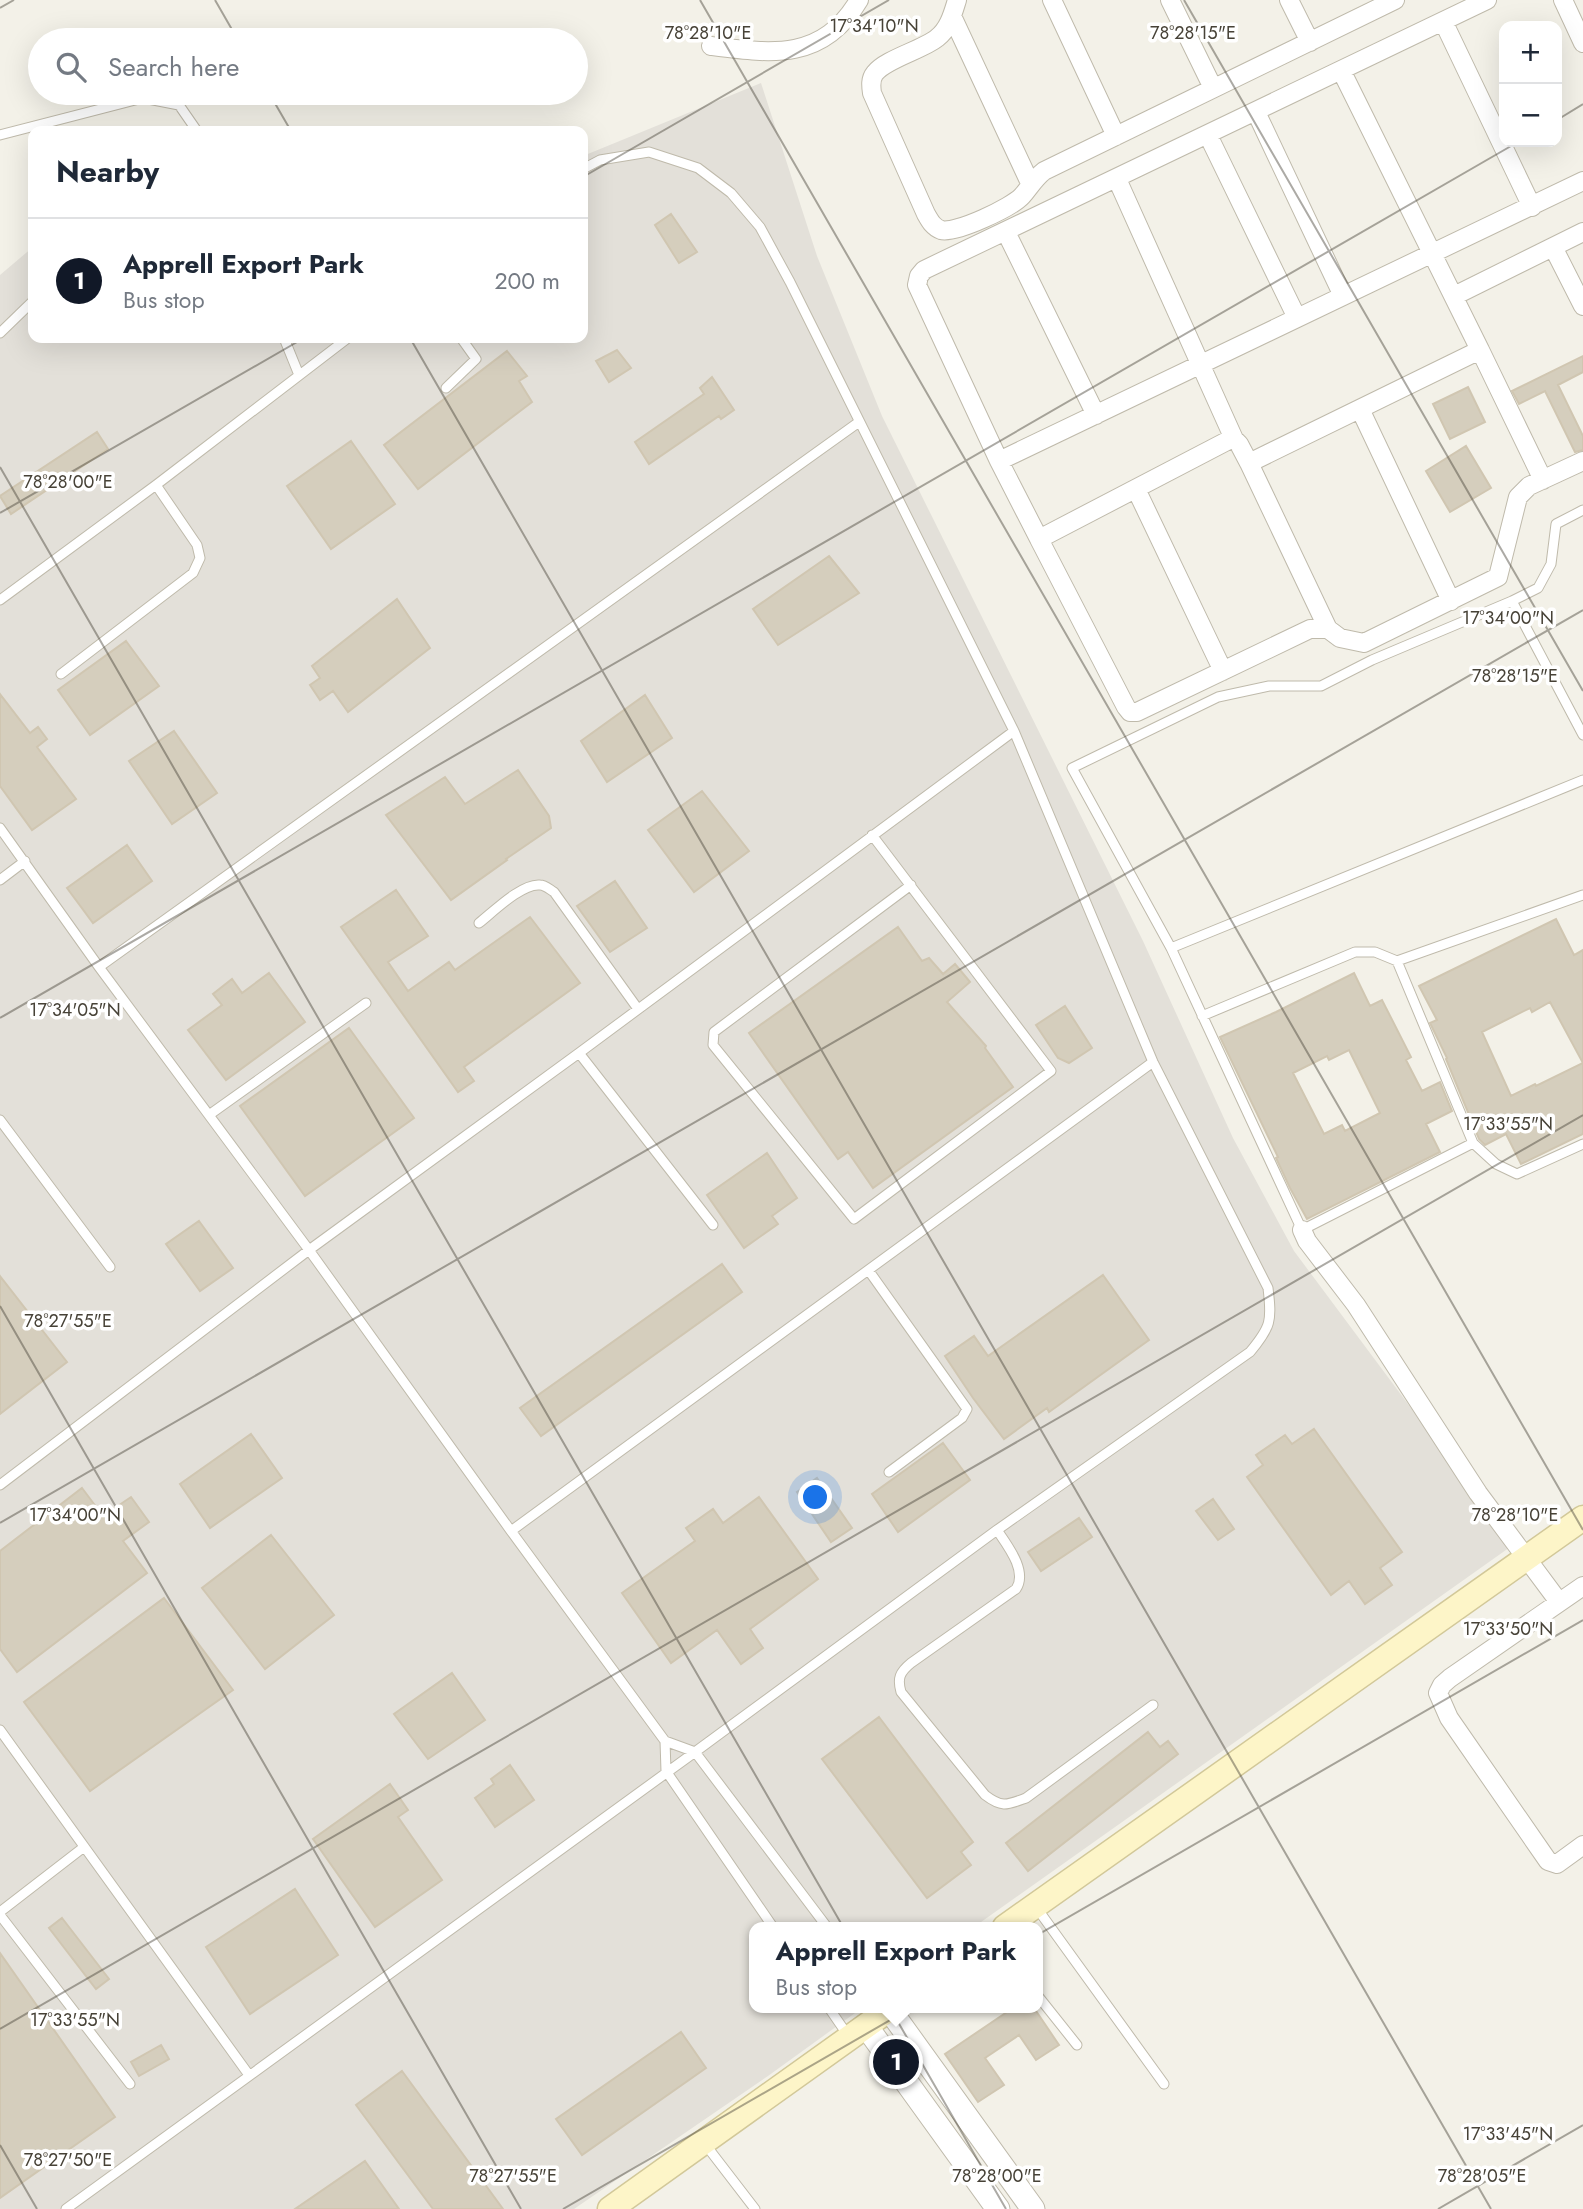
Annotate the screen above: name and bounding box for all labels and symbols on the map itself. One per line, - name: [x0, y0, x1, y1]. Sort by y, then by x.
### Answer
- text: 17°34'10"N: [829, 13, 919, 39]
- text: 78°28'10"E: [665, 20, 751, 46]
- text: 78°28'15"E: [1150, 20, 1236, 46]
- text: 78°28'00"E: [23, 469, 113, 495]
- text: 17°34'00"N: [1462, 605, 1554, 631]
- text: 78°28'15"E: [1472, 663, 1558, 689]
- text: 17°34'05"N: [29, 997, 121, 1023]
- text: 17°33'55"N: [1463, 1111, 1553, 1137]
- text: 78°27'55"E: [24, 1308, 112, 1334]
- your location: [798, 1480, 832, 1514]
- text: 17°34'00"N: [29, 1502, 121, 1528]
- text: 78°28'10"E: [1472, 1502, 1558, 1528]
- text: 17°33'50"N: [1463, 1616, 1553, 1642]
- text: 17°33'55"N: [30, 2007, 120, 2033]
- pin: 1: [873, 2036, 919, 2088]
- text: 17°33'45"N: [1463, 2121, 1553, 2147]
- text: 78°27'50"E: [24, 2147, 112, 2173]
- text: 78°27'55"E: [469, 2163, 557, 2189]
- text: 78°28'00"E: [952, 2163, 1042, 2189]
- text: 78°28'05"E: [1438, 2163, 1526, 2189]

